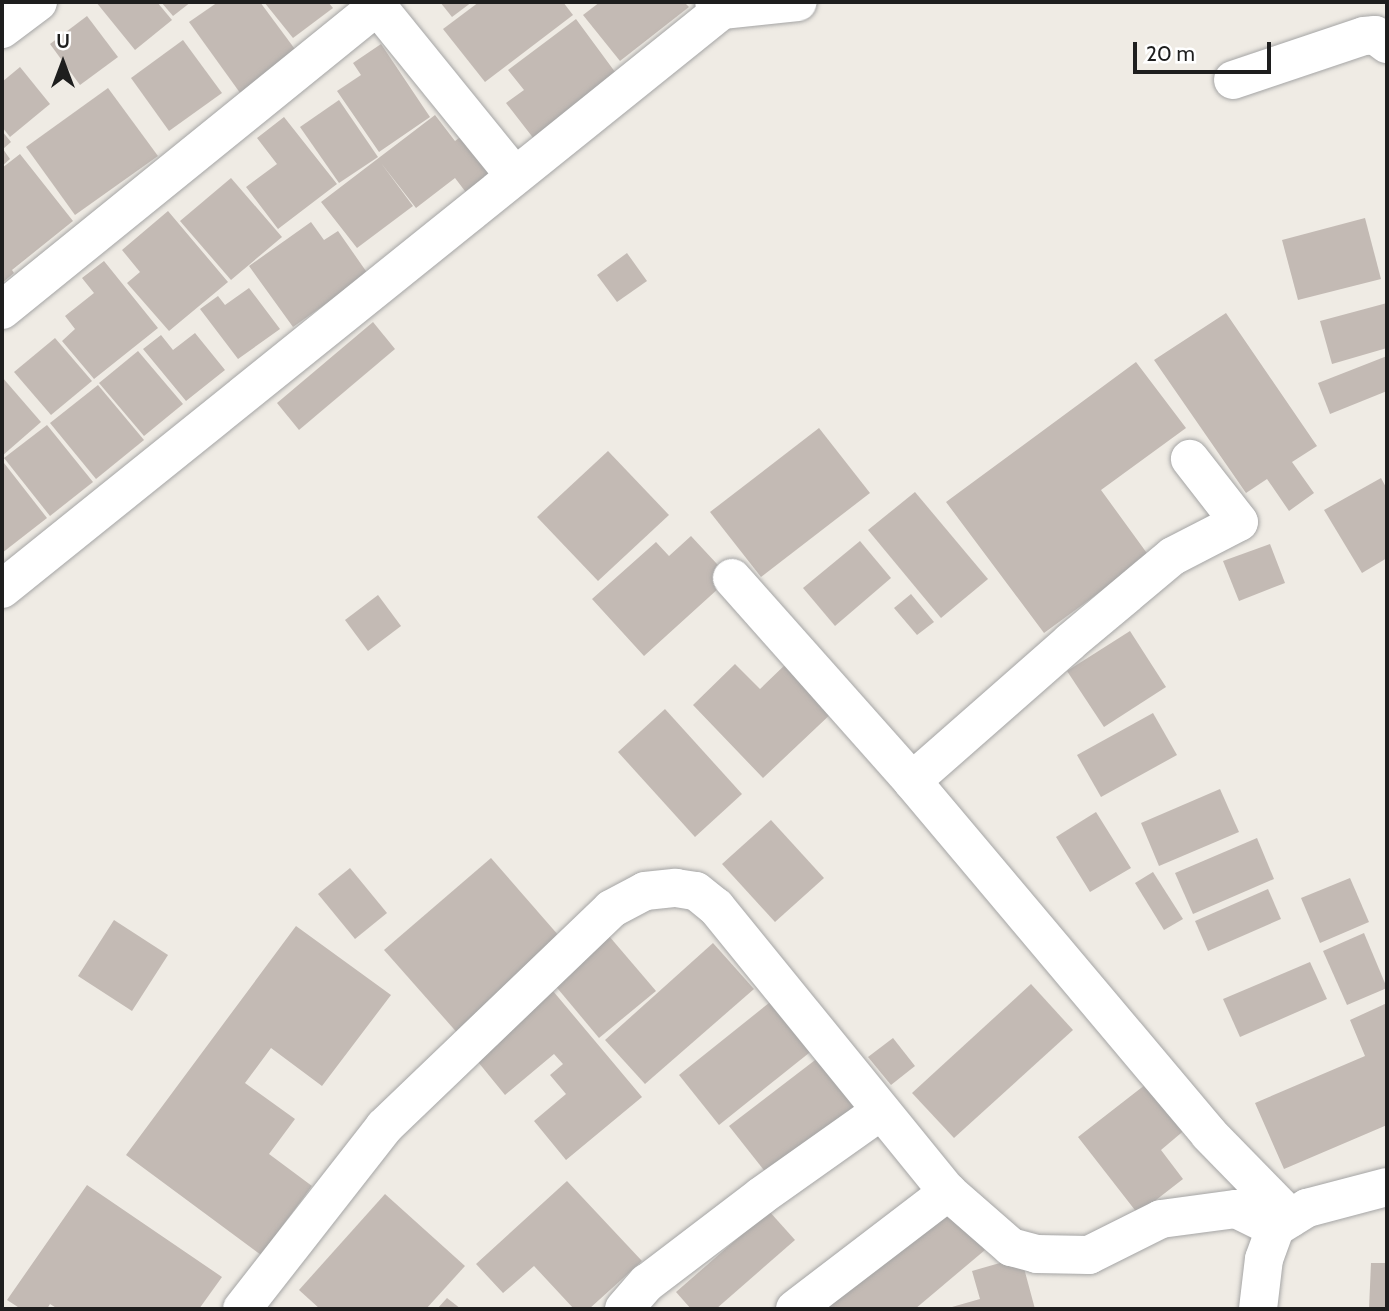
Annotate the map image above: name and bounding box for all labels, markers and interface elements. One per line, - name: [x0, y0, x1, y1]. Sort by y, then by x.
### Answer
- north arrow: [28, 28, 98, 98]
- scale bar: [1137, 28, 1275, 72]
- text: U: [56, 30, 70, 53]
- text: 20 m: [1146, 41, 1195, 66]

